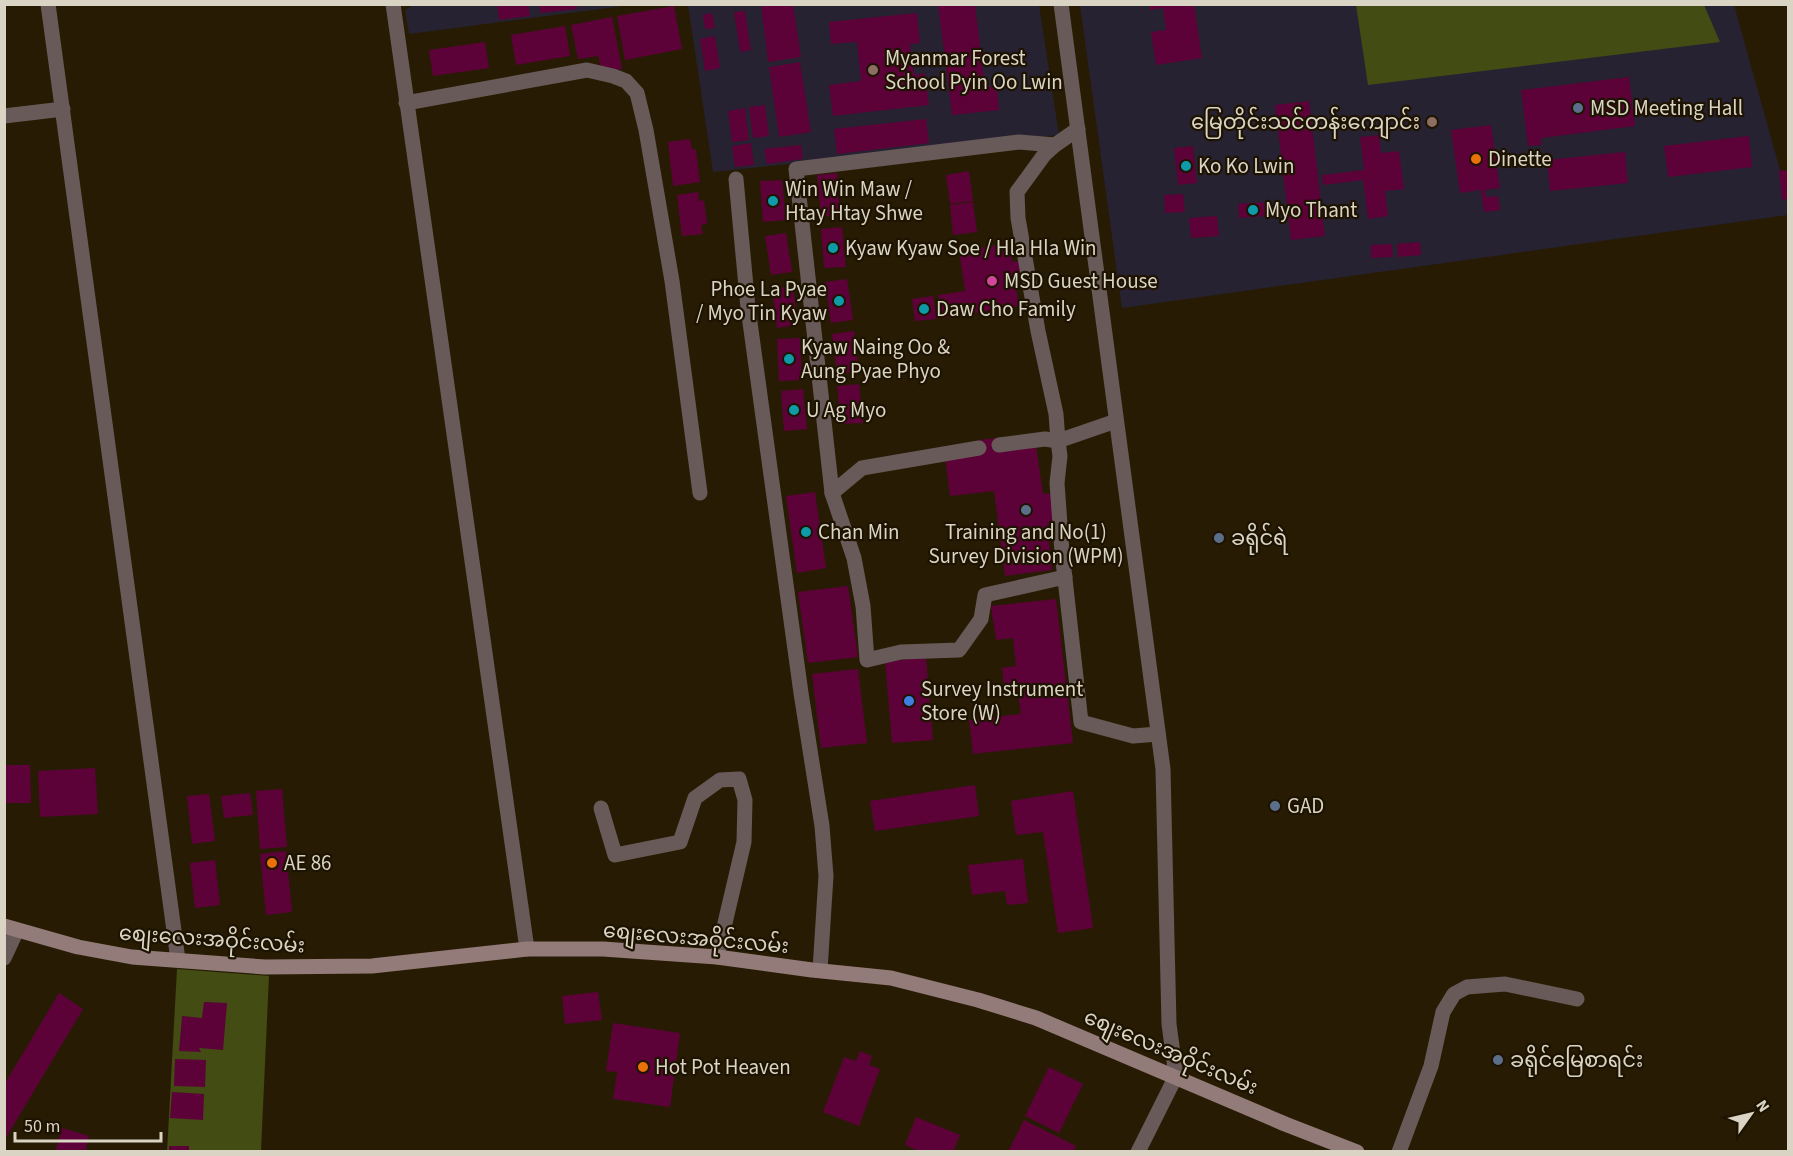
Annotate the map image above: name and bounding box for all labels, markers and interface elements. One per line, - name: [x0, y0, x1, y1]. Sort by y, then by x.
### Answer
- place label: Myanmar Forest School Pyin Oo Lwin: [885, 43, 1063, 97]
- marker: Myanmar Forest School Pyin Oo Lwin: [866, 63, 880, 77]
- place label: MSD Meeting Hall: [1590, 93, 1743, 123]
- marker: MSD Meeting Hall: [1571, 101, 1585, 115]
- place label: မြေတိုင်းသင်တန်းကျောင်း: [1191, 106, 1420, 140]
- marker: မြေတိုင်းသင်တန်းကျောင်း: [1425, 115, 1439, 129]
- place label: Dinette: [1488, 144, 1552, 174]
- place label: Ko Ko Lwin: [1198, 151, 1294, 181]
- marker: Dinette: [1469, 152, 1483, 166]
- marker: Ko Ko Lwin: [1179, 159, 1193, 173]
- place label: Win Win Maw / Htay Htay Shwe: [785, 174, 923, 228]
- marker: Win Win Maw / Htay Htay Shwe: [766, 194, 780, 208]
- place label: Myo Thant: [1265, 195, 1357, 225]
- marker: Myo Thant: [1246, 203, 1260, 217]
- place label: Kyaw Kyaw Soe / Hla Hla Win: [845, 233, 1097, 263]
- marker: Kyaw Kyaw Soe / Hla Hla Win: [826, 241, 840, 255]
- place label: MSD Guest House: [1004, 266, 1158, 296]
- place label: Phoe La Pyae / Myo Tin Kyaw: [696, 274, 827, 328]
- marker: MSD Guest House: [985, 274, 999, 288]
- marker: Phoe La Pyae / Myo Tin Kyaw: [832, 294, 846, 308]
- place label: Daw Cho Family: [936, 294, 1076, 324]
- marker: Daw Cho Family: [917, 302, 931, 316]
- place label: Kyaw Naing Oo & Aung Pyae Phyo: [801, 332, 950, 386]
- marker: Kyaw Naing Oo & Aung Pyae Phyo: [782, 352, 796, 366]
- place label: U Ag Myo: [806, 395, 886, 425]
- marker: U Ag Myo: [787, 403, 801, 417]
- marker: Training and No(1) Survey Division (WPM): [1019, 503, 1033, 517]
- place label: Chan Min: [818, 517, 900, 547]
- place label: Training and No(1) Survey Division (WPM): [928, 517, 1124, 571]
- place label: ခရိုင်ရဲ: [1231, 522, 1289, 555]
- marker: Chan Min: [799, 525, 813, 539]
- marker: ခရိုင်ရဲ: [1212, 531, 1226, 545]
- place label: Survey Instrument Store (W): [921, 674, 1083, 728]
- marker: Survey Instrument Store (W): [902, 694, 916, 708]
- place label: GAD: [1287, 791, 1324, 821]
- marker: GAD: [1268, 799, 1282, 813]
- place label: AE 86: [284, 848, 332, 878]
- marker: AE 86: [265, 856, 279, 870]
- street label: စျေးလေးအဝိုင်းလမ်း: [602, 914, 790, 964]
- street label: စျေးလေးအဝိုင်းလမ်း: [118, 917, 306, 963]
- street label: စျေးလေးအဝိုင်းလမ်း: [1078, 1001, 1263, 1105]
- place label: ခရိုင်မြေစာရင်း: [1510, 1044, 1643, 1077]
- place label: Hot Pot Heaven: [655, 1052, 791, 1082]
- marker: ခရိုင်မြေစာရင်း: [1491, 1053, 1505, 1067]
- marker: Hot Pot Heaven: [636, 1060, 650, 1074]
- north arrow: [1721, 1084, 1781, 1144]
- text: N: [1751, 1096, 1775, 1117]
- scale bar: [15, 1105, 160, 1143]
- text: 50 m: [24, 1114, 60, 1139]

